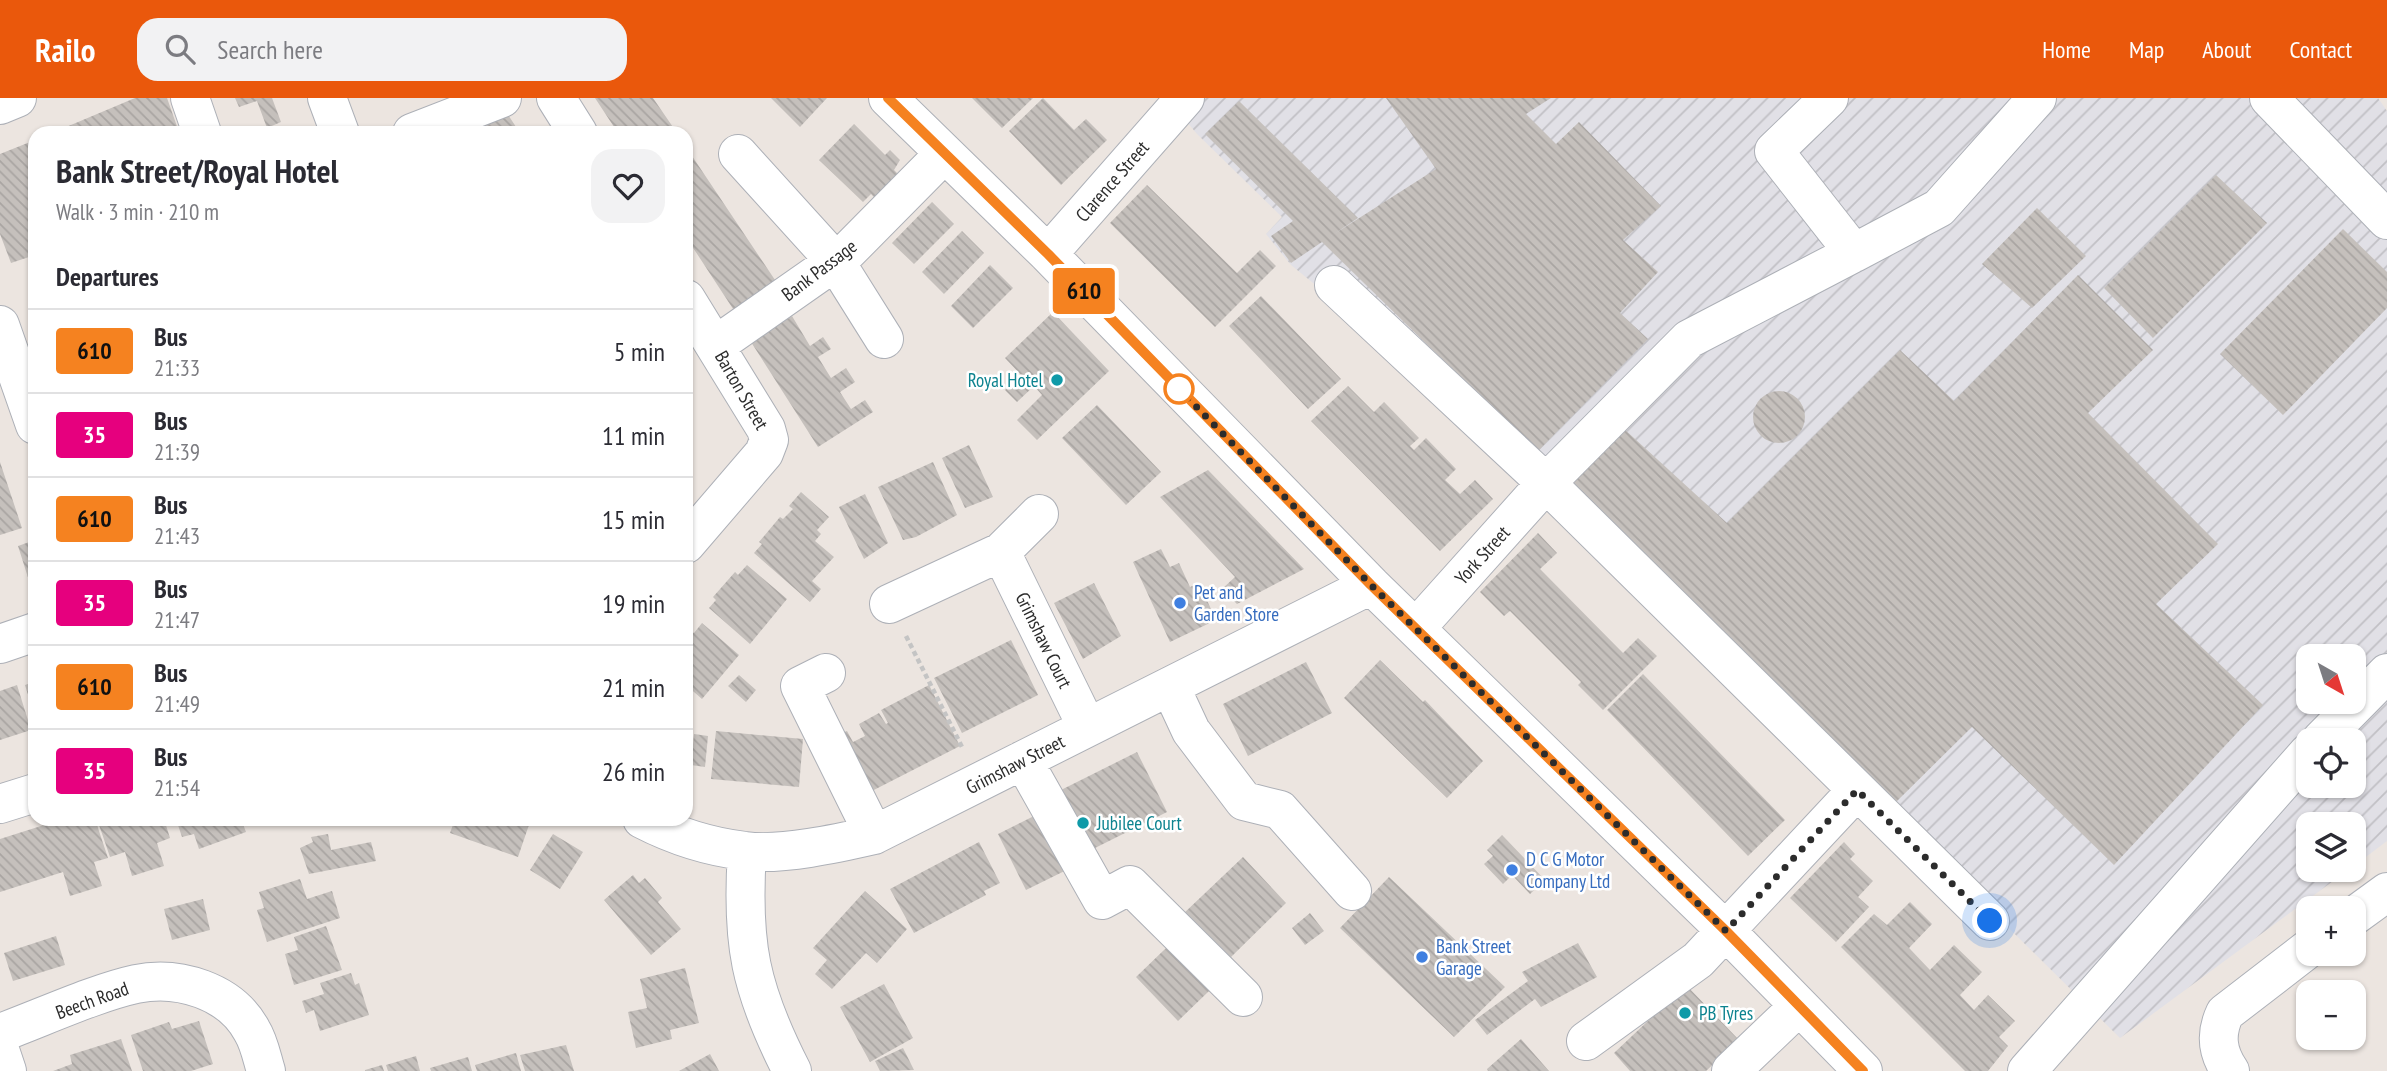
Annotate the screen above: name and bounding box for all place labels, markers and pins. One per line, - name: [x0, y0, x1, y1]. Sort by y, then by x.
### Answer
- place label: Royal Hotel: [968, 368, 1044, 392]
- marker: Royal Hotel: [1049, 372, 1065, 388]
- unlabelled marker: [1164, 374, 1194, 404]
- place label: Pet and Garden Store: [1194, 580, 1279, 626]
- marker: Pet and Garden Store: [1172, 595, 1188, 611]
- place label: Jubilee Court: [1096, 811, 1182, 835]
- marker: Jubilee Court: [1075, 815, 1091, 831]
- place label: D C G Motor Company Ltd: [1526, 847, 1610, 893]
- marker: D C G Motor Company Ltd: [1504, 862, 1520, 878]
- place label: Bank Street Garage: [1436, 934, 1512, 980]
- marker: Bank Street Garage: [1414, 949, 1430, 965]
- place label: PB Tyres: [1699, 1001, 1753, 1025]
- marker: PB Tyres: [1677, 1005, 1693, 1021]

